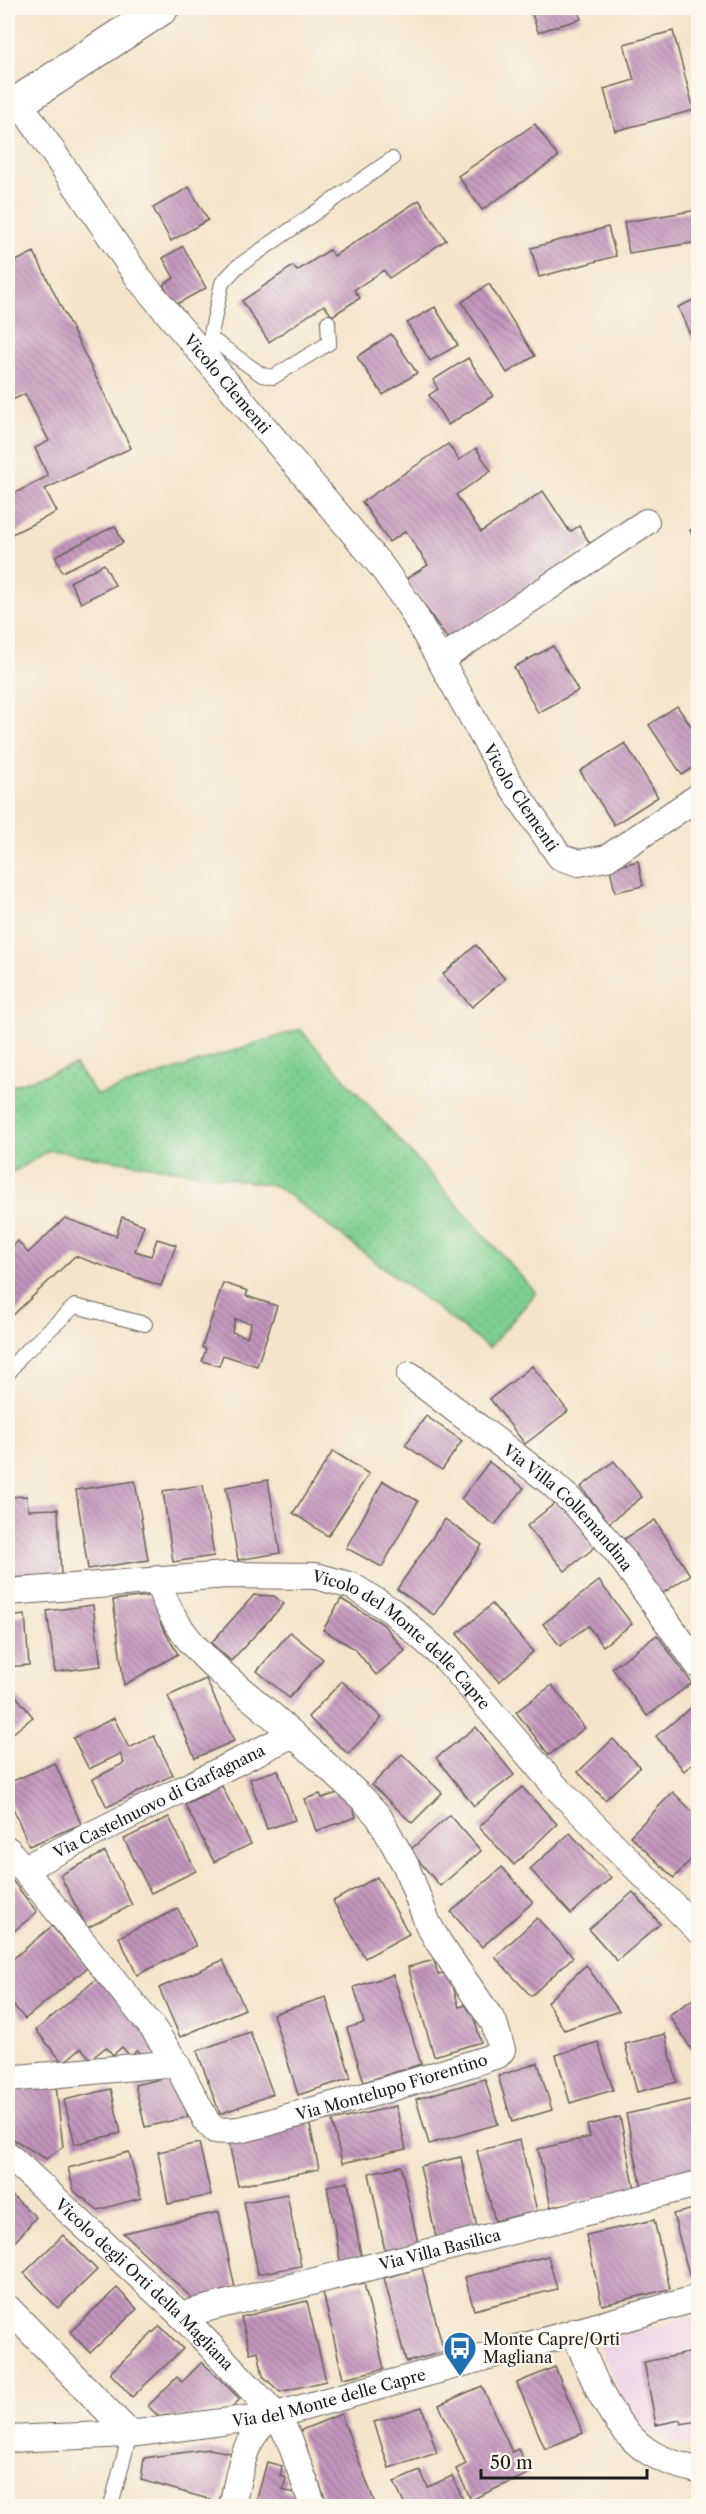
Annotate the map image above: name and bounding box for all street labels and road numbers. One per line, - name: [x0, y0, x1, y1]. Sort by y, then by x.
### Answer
- street label: Vicolo Clementi: [179, 329, 275, 438]
- street label: Vicolo Clementi: [479, 739, 563, 855]
- street label: Via Villa Collemandina: [499, 1439, 637, 1575]
- street label: Vicolo del Monte delle Capre: [309, 1565, 495, 1713]
- street label: Via Castelnuovo di Garfagnana: [49, 1739, 269, 1863]
- street label: Via Montelupo Fiorentino: [293, 2049, 490, 2125]
- street label: Vicolo degli Orti della Magliana: [51, 2193, 238, 2375]
- street label: Via Villa Basilica: [376, 2224, 503, 2275]
- street label: Via del Monte delle Capre: [230, 2364, 428, 2431]

